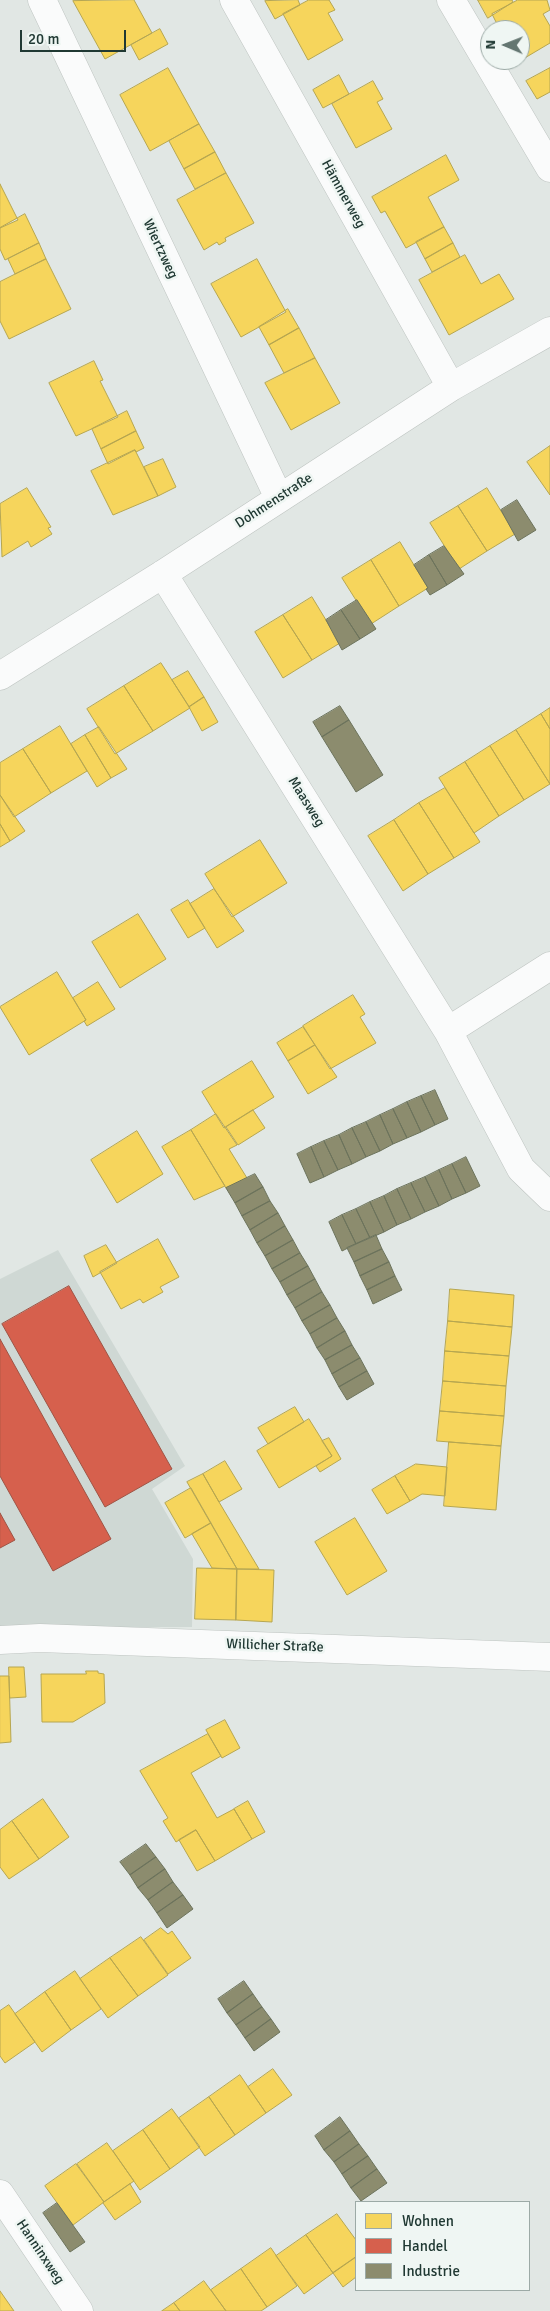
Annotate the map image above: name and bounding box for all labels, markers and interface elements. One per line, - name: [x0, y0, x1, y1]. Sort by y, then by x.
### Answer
- scale bar: [22, 20, 129, 52]
- north arrow: [480, 20, 530, 70]
- text: 20 m: [28, 30, 59, 48]
- text: N: [482, 40, 499, 50]
- street label: Hämmerweg: [317, 157, 369, 231]
- street label: Wiertzweg: [139, 217, 181, 281]
- street label: Dohmenstraße: [232, 470, 316, 532]
- street label: Maasweg: [284, 774, 328, 830]
- street label: Willicher Straße: [226, 1636, 324, 1656]
- legend: [355, 2201, 530, 2291]
- text: Wohnen: [402, 2212, 454, 2230]
- street label: Hanninxweg: [12, 2217, 68, 2287]
- text: Handel: [402, 2237, 448, 2255]
- text: Industrie: [402, 2262, 460, 2280]

